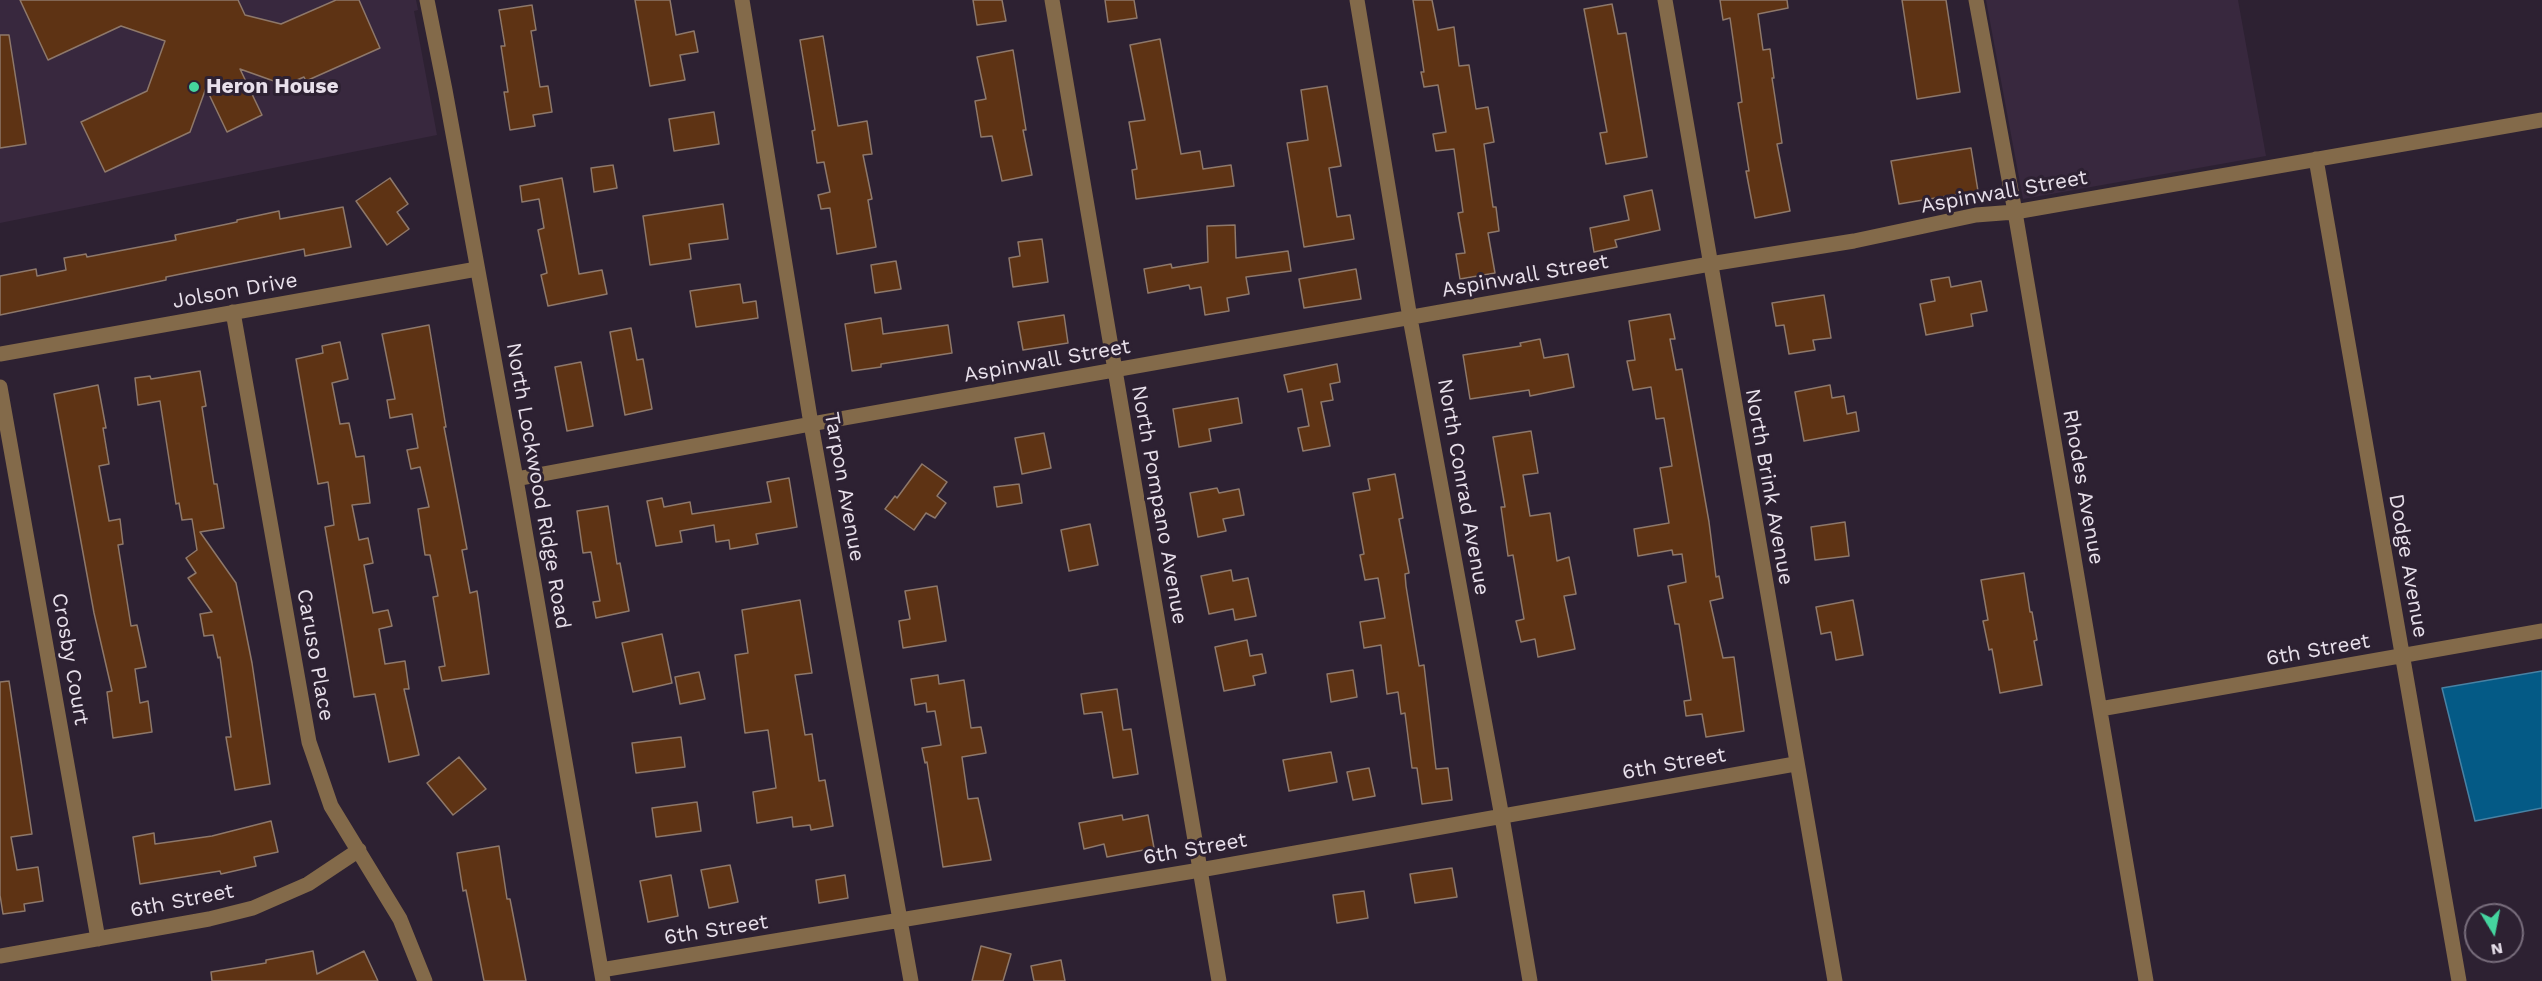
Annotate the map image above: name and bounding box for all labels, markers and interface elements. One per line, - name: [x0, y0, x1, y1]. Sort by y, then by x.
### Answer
- place label: Heron House: [206, 74, 339, 100]
- marker: Heron House: [187, 80, 201, 94]
- street label: Aspinwall Street: [1919, 165, 2089, 219]
- street label: Aspinwall Street: [1440, 249, 1610, 303]
- street label: Jolson Drive: [170, 268, 300, 314]
- street label: Aspinwall Street: [962, 334, 1132, 388]
- street label: North Lockwood Ridge Road: [500, 341, 576, 631]
- street label: North Conrad Avenue: [1432, 377, 1494, 597]
- street label: North Pompano Avenue: [1126, 384, 1192, 626]
- street label: North Brink Avenue: [1739, 387, 1799, 587]
- street label: Rhodes Avenue: [2057, 407, 2109, 567]
- street label: Tarpon Avenue: [818, 410, 870, 564]
- street label: Dodge Avenue: [2383, 492, 2433, 640]
- street label: Caruso Place: [291, 587, 339, 723]
- street label: Crosby Court: [46, 591, 94, 727]
- street label: 6th Street: [2264, 628, 2372, 672]
- street label: 6th Street: [1620, 742, 1728, 786]
- street label: 6th Street: [1141, 827, 1249, 871]
- street label: 6th Street: [128, 879, 236, 923]
- north arrow: [2464, 903, 2524, 963]
- street label: 6th Street: [662, 909, 770, 951]
- text: N: [2489, 939, 2504, 960]

